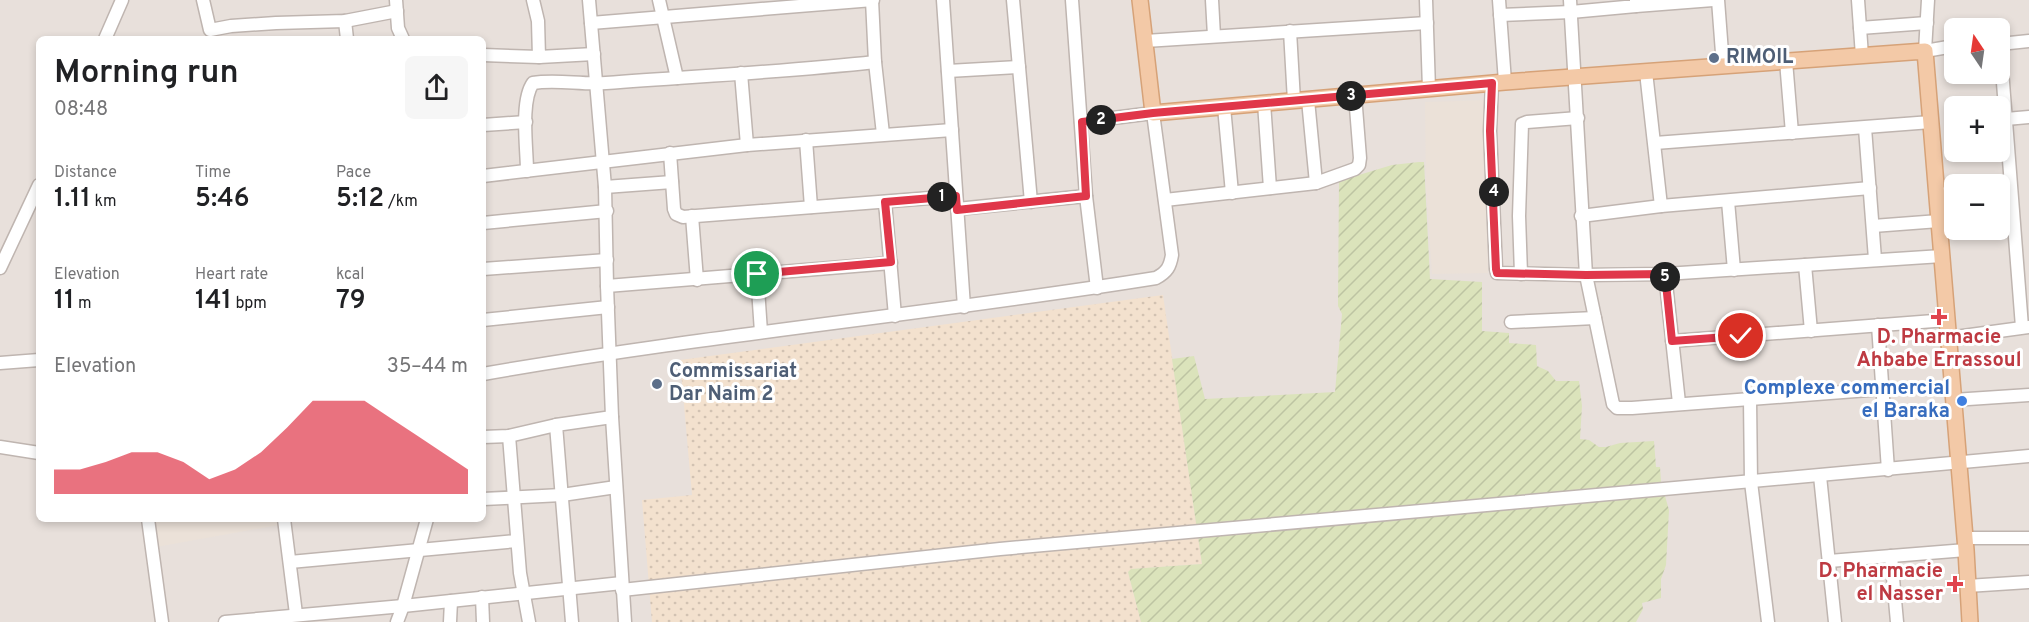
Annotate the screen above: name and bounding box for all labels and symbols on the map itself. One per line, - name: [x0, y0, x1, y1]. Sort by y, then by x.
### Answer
- north arrow: [1944, 18, 2010, 84]
- place label: RIMOIL: [1726, 45, 1794, 71]
- marker: RIMOIL: [1707, 51, 1721, 65]
- pin: 3: [1336, 81, 1366, 111]
- pin: 2: [1086, 105, 1116, 135]
- pin: 4: [1479, 177, 1509, 207]
- pin: 1: [927, 182, 957, 212]
- pin: [731, 248, 782, 299]
- pin: 5: [1650, 262, 1680, 292]
- pin: [1715, 310, 1766, 361]
- marker: D. Pharmacie Ahbabe Errassoul: [1932, 310, 1946, 324]
- place label: D. Pharmacie Ahbabe Errassoul: [1857, 325, 2021, 374]
- place label: Commissariat Dar Naim 2: [669, 359, 797, 408]
- place label: Complexe commercial el Baraka: [1744, 376, 1950, 425]
- marker: Commissariat Dar Naim 2: [650, 377, 664, 391]
- marker: Complexe commercial el Baraka: [1955, 394, 1969, 408]
- place label: D. Pharmacie el Nasser: [1819, 559, 1944, 608]
- marker: D. Pharmacie el Nasser: [1948, 577, 1962, 591]

